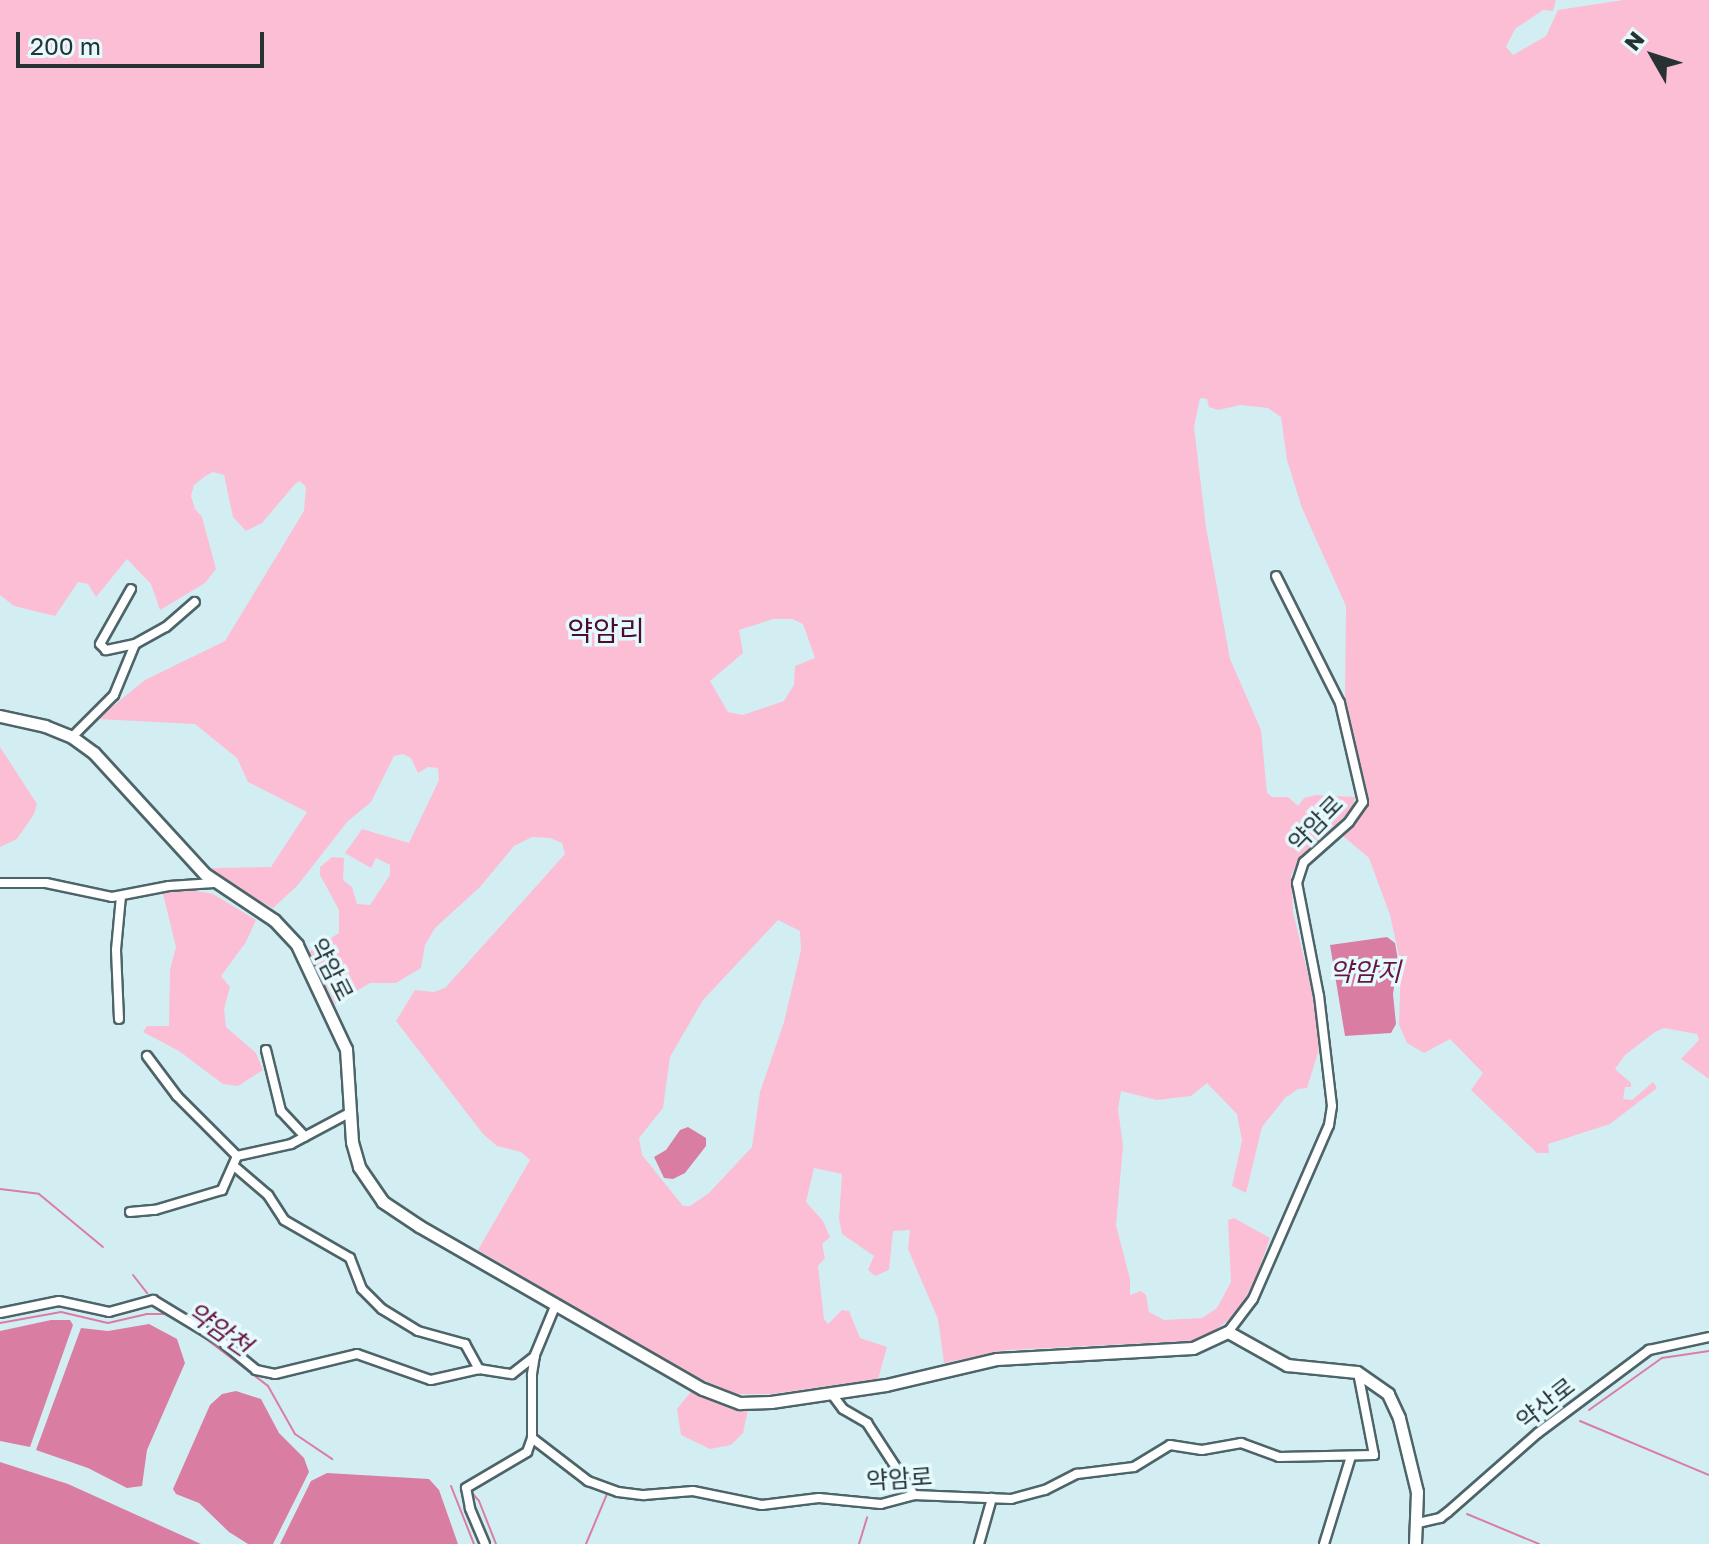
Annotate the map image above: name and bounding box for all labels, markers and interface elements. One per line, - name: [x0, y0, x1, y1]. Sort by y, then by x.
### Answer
- scale bar: [20, 16, 268, 66]
- north arrow: [1613, 16, 1693, 96]
- text: N: [1618, 26, 1650, 56]
- text: 200 m: [30, 31, 101, 60]
- district label: 약암리: [567, 614, 645, 648]
- street label: 약암로: [1282, 789, 1348, 857]
- street label: 약암로: [304, 933, 360, 1005]
- water label: 약암지: [1329, 956, 1401, 988]
- water label: 약암천: [181, 1296, 257, 1362]
- street label: 약산로: [1510, 1371, 1580, 1435]
- street label: 약암로: [865, 1461, 933, 1495]

